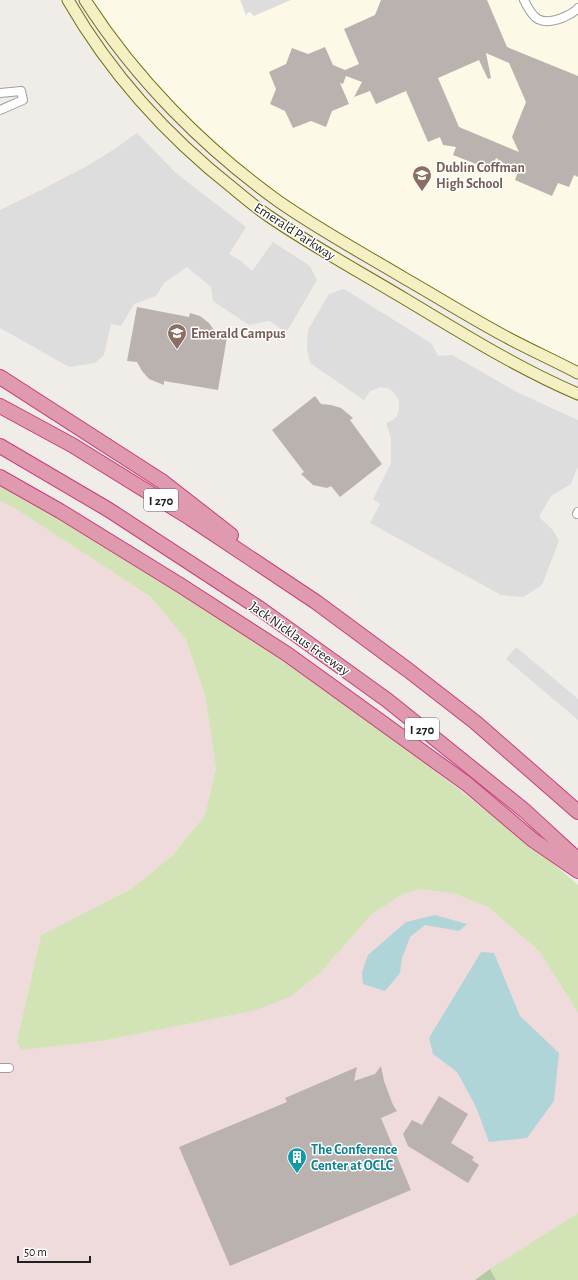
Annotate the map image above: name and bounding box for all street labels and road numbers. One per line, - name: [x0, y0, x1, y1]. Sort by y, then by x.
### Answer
- street label: Emerald Parkway: [251, 200, 338, 263]
- road number: I 270: [144, 489, 178, 511]
- street label: Jack Nicklaus Freeway: [247, 599, 352, 679]
- road number: I 270: [405, 718, 439, 740]

